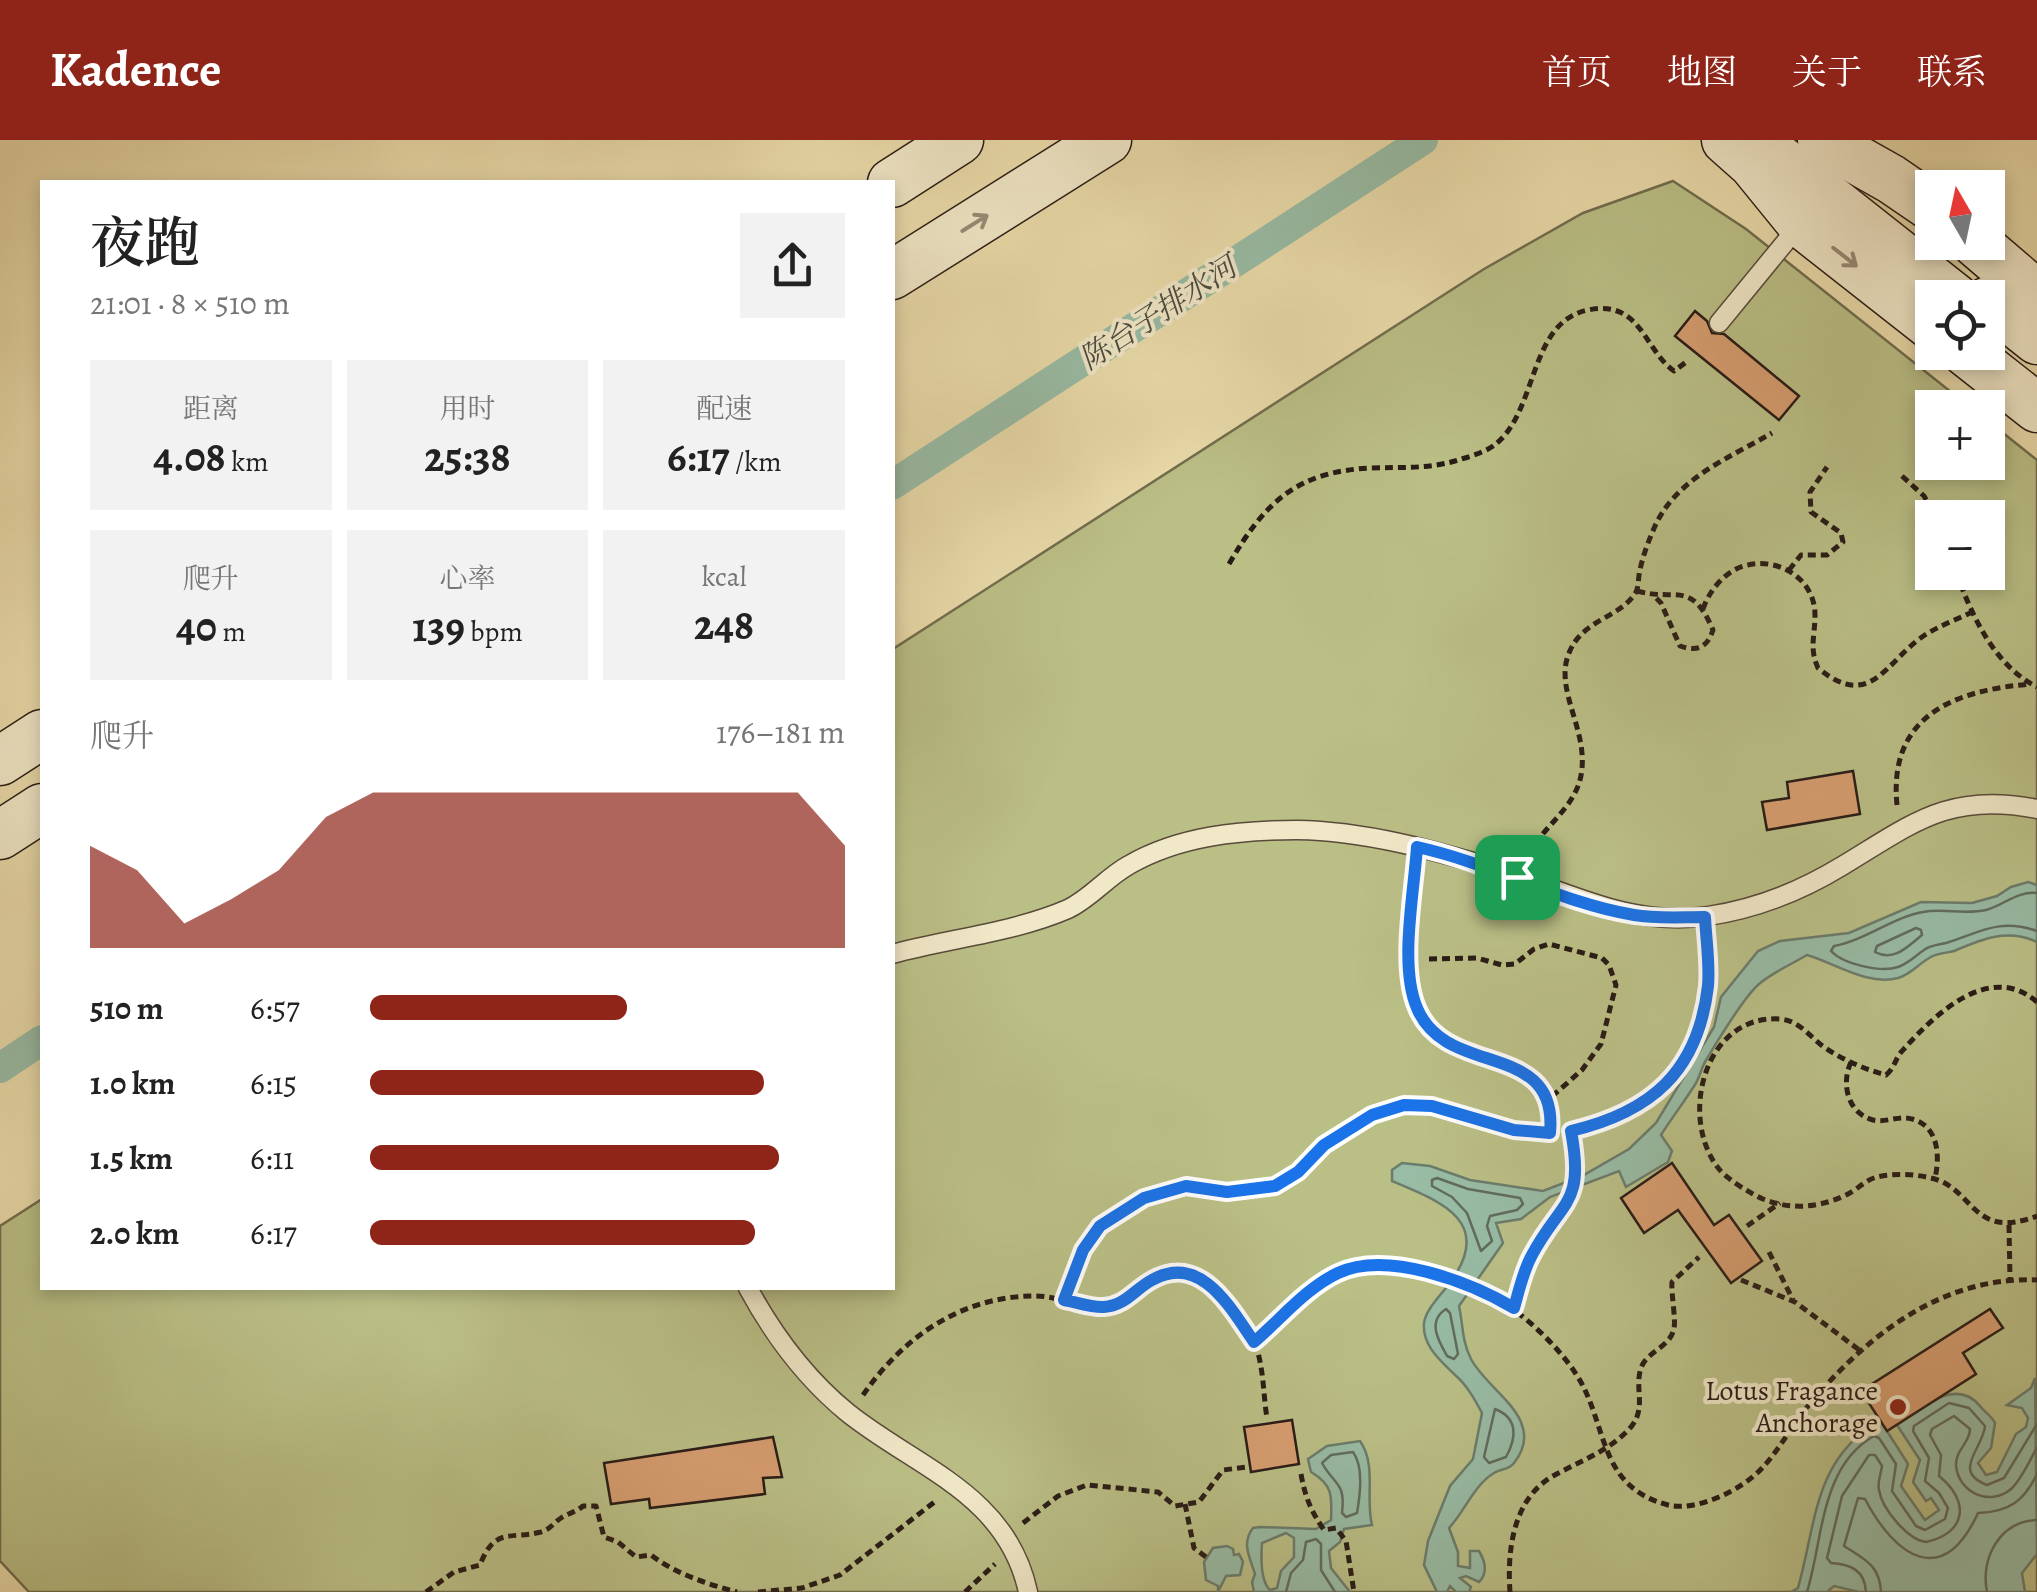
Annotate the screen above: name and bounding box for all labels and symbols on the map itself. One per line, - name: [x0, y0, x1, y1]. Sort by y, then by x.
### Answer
- north arrow: [1915, 170, 2005, 260]
- one-way arrow: [960, 213, 989, 233]
- water label: 陈台子排水河: [1072, 244, 1249, 379]
- one-way arrow: [1831, 246, 1858, 267]
- pin: [1475, 835, 1560, 920]
- place label: Lotus Fragance Anchorage: [1705, 1372, 1878, 1442]
- marker: Lotus Fragance Anchorage: [1887, 1396, 1909, 1418]

